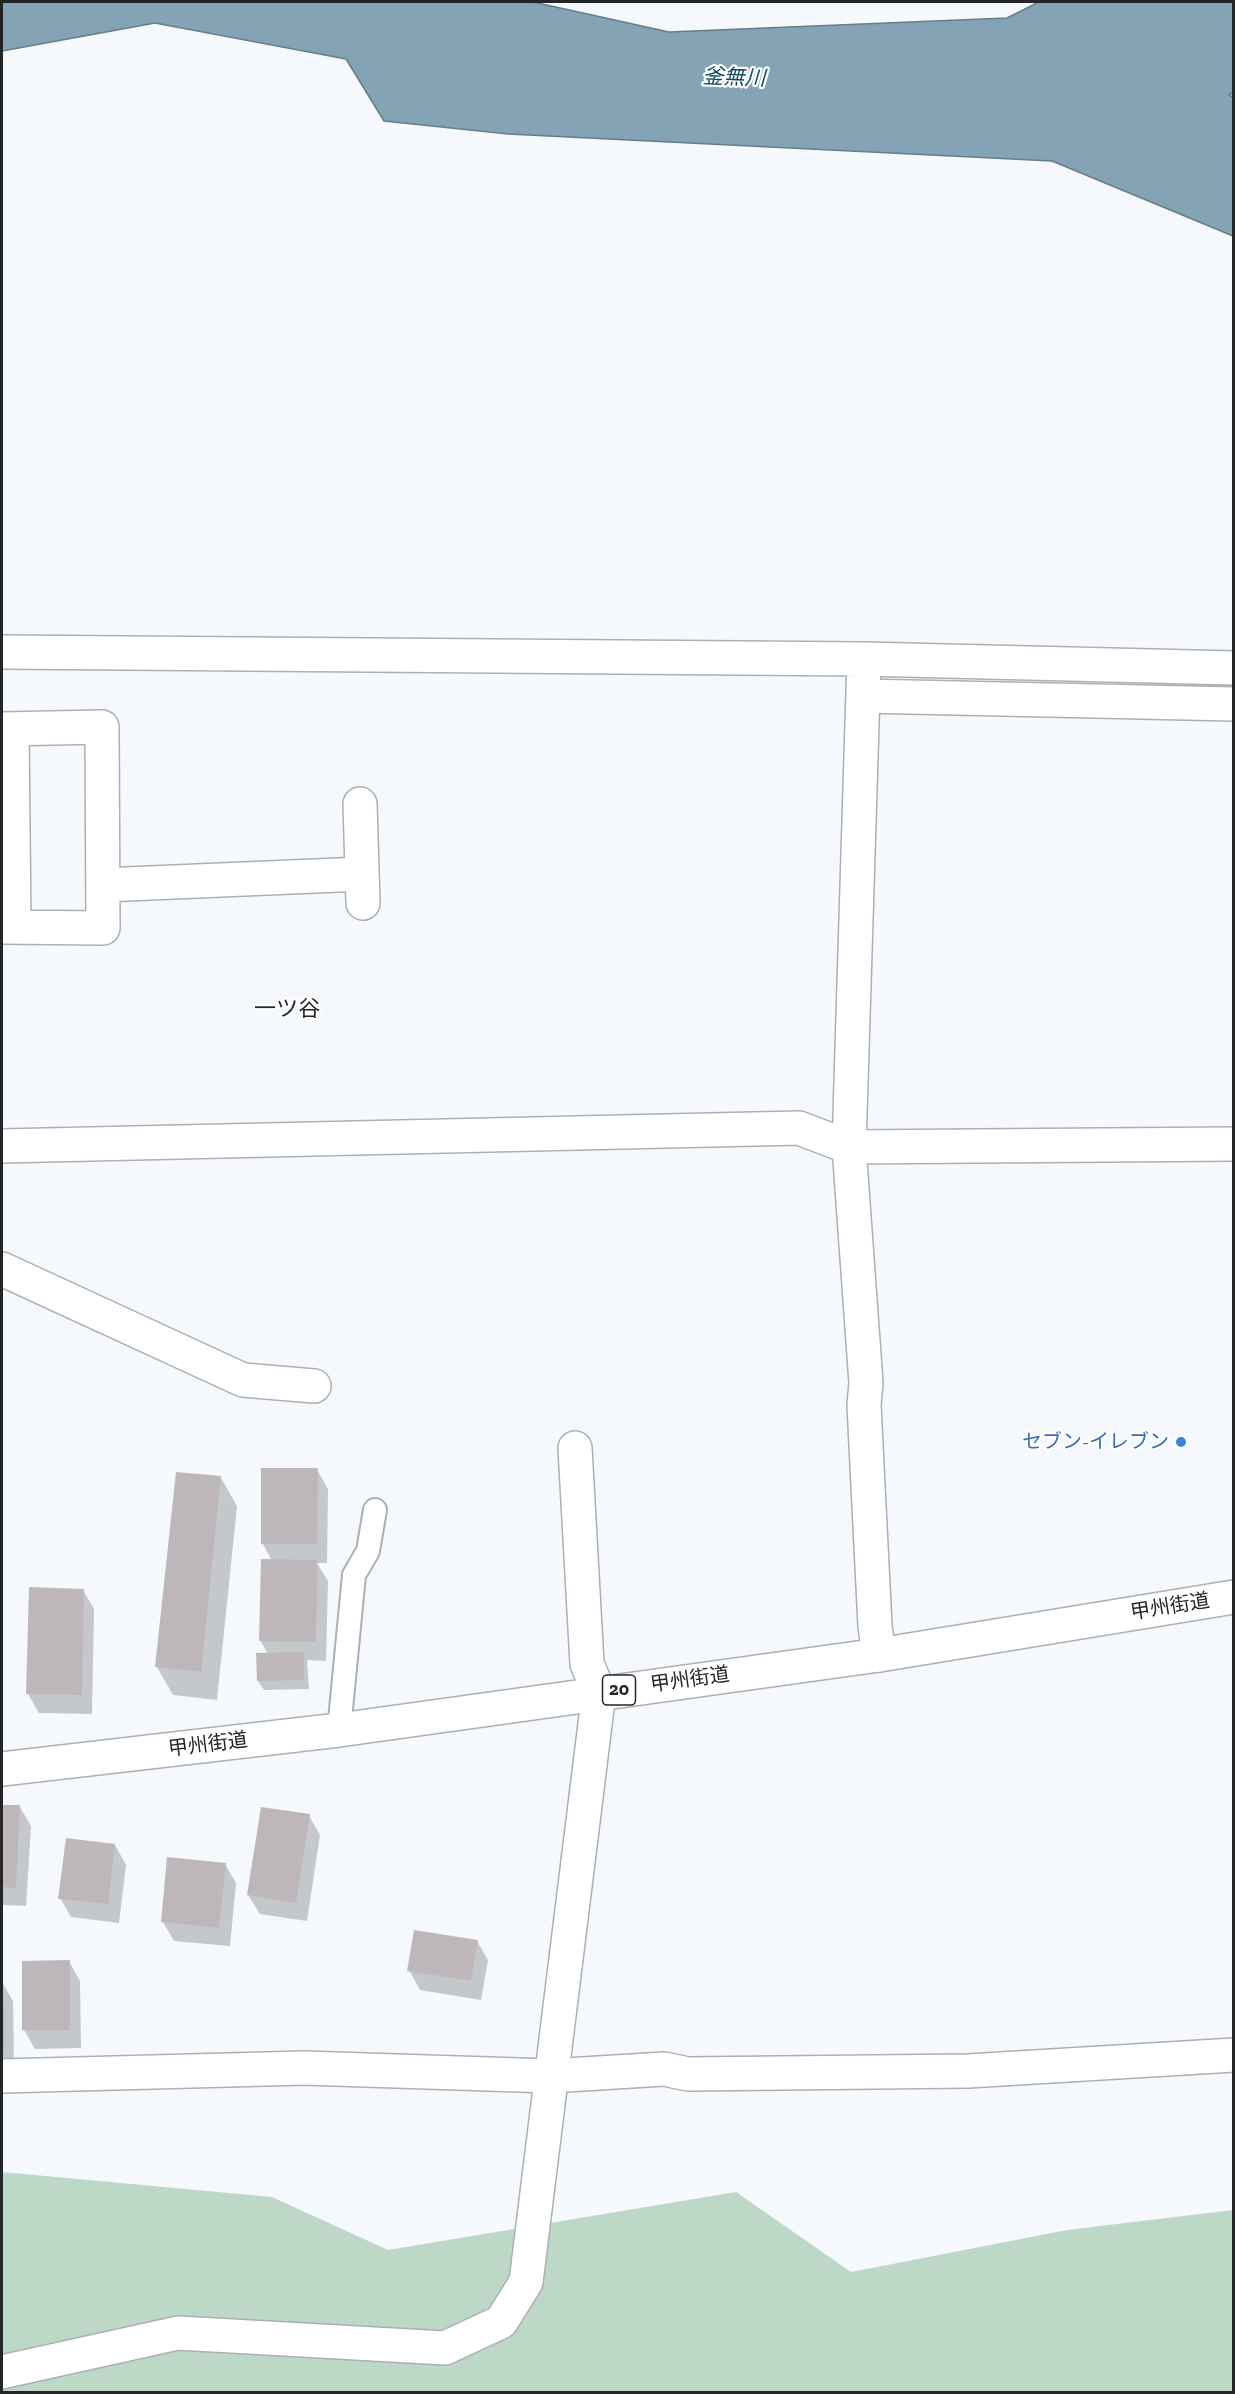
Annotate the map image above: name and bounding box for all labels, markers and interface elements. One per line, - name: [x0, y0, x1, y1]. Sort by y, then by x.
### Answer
- water label: 釜無川: [702, 64, 766, 92]
- district label: 一ツ谷: [254, 997, 320, 1023]
- place label: セブン-イレブン: [1022, 1430, 1169, 1454]
- marker: セブン-イレブン: [1174, 1435, 1188, 1449]
- street label: 甲州街道: [1129, 1589, 1211, 1625]
- street label: 甲州街道: [649, 1663, 731, 1697]
- road number: 20: [602, 1675, 636, 1705]
- street label: 甲州街道: [167, 1728, 249, 1762]

